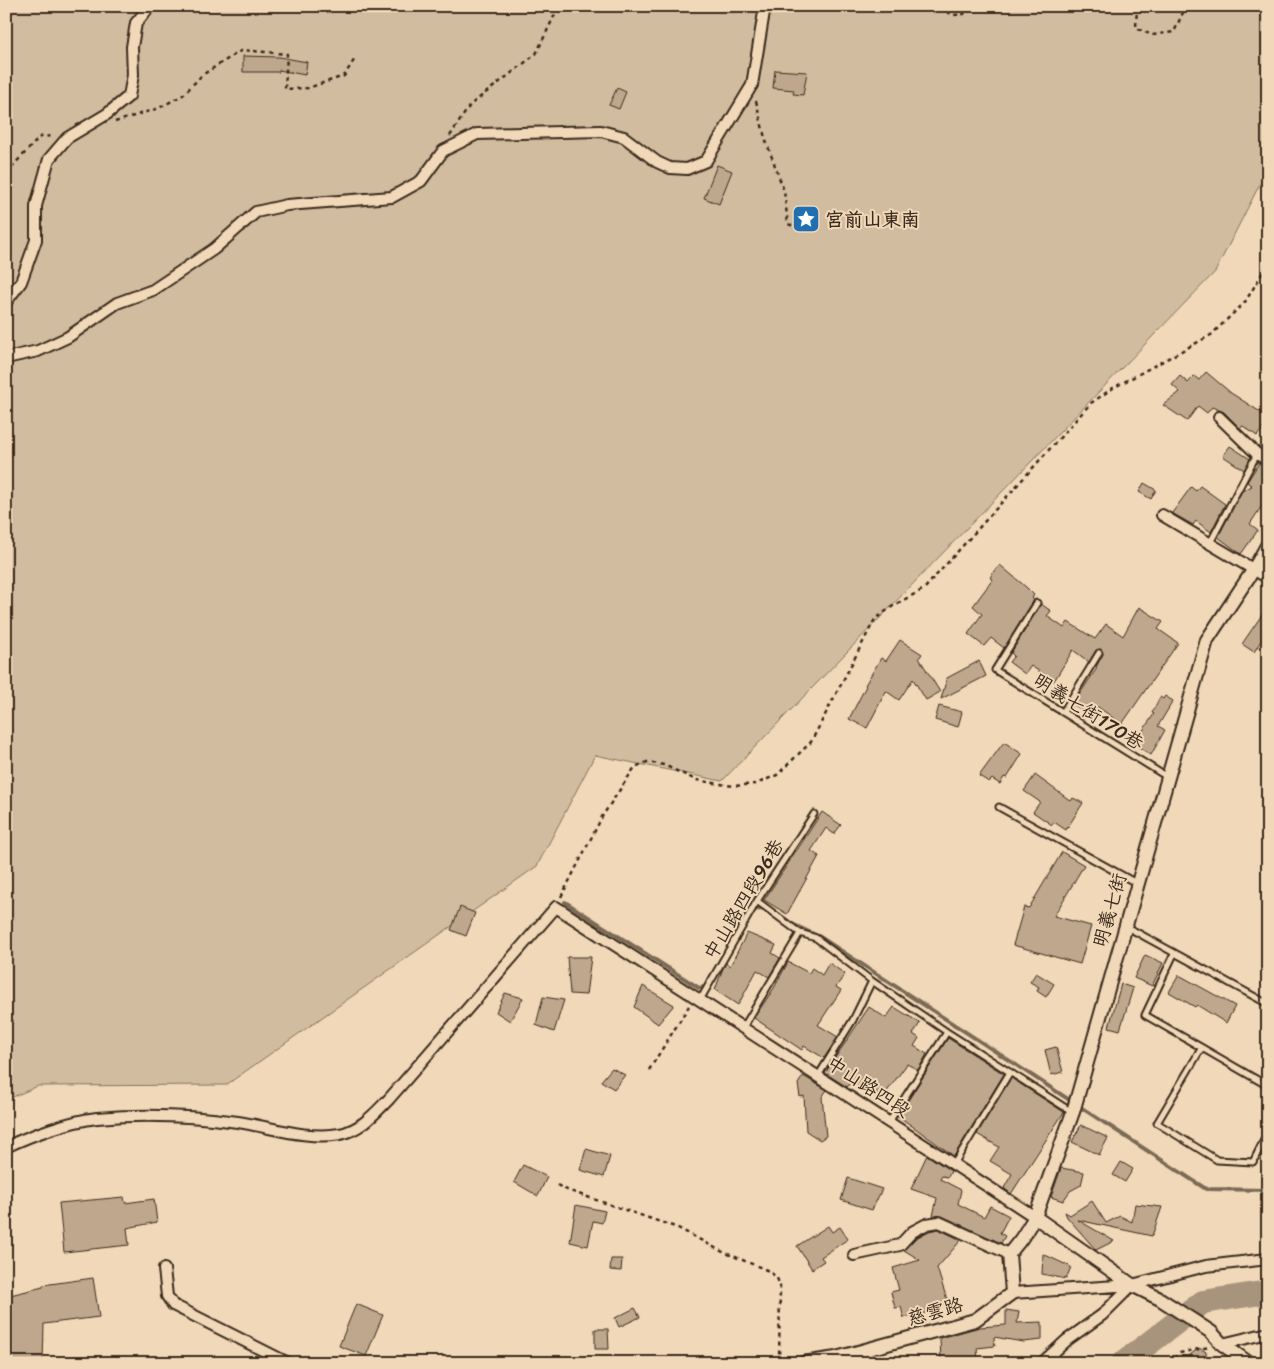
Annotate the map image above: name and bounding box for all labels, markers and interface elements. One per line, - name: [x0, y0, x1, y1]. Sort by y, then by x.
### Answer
- place label: 宮前山東南: [825, 203, 920, 236]
- place icon: 宮前山東南: [791, 204, 821, 234]
- street label: 明義七街170巷: [1027, 664, 1151, 759]
- street label: 中山路四段96巷: [694, 832, 793, 966]
- street label: 明義七街: [1083, 869, 1136, 951]
- street label: 中山路四段: [820, 1047, 918, 1126]
- street label: 慈雲路: [903, 1288, 967, 1335]

